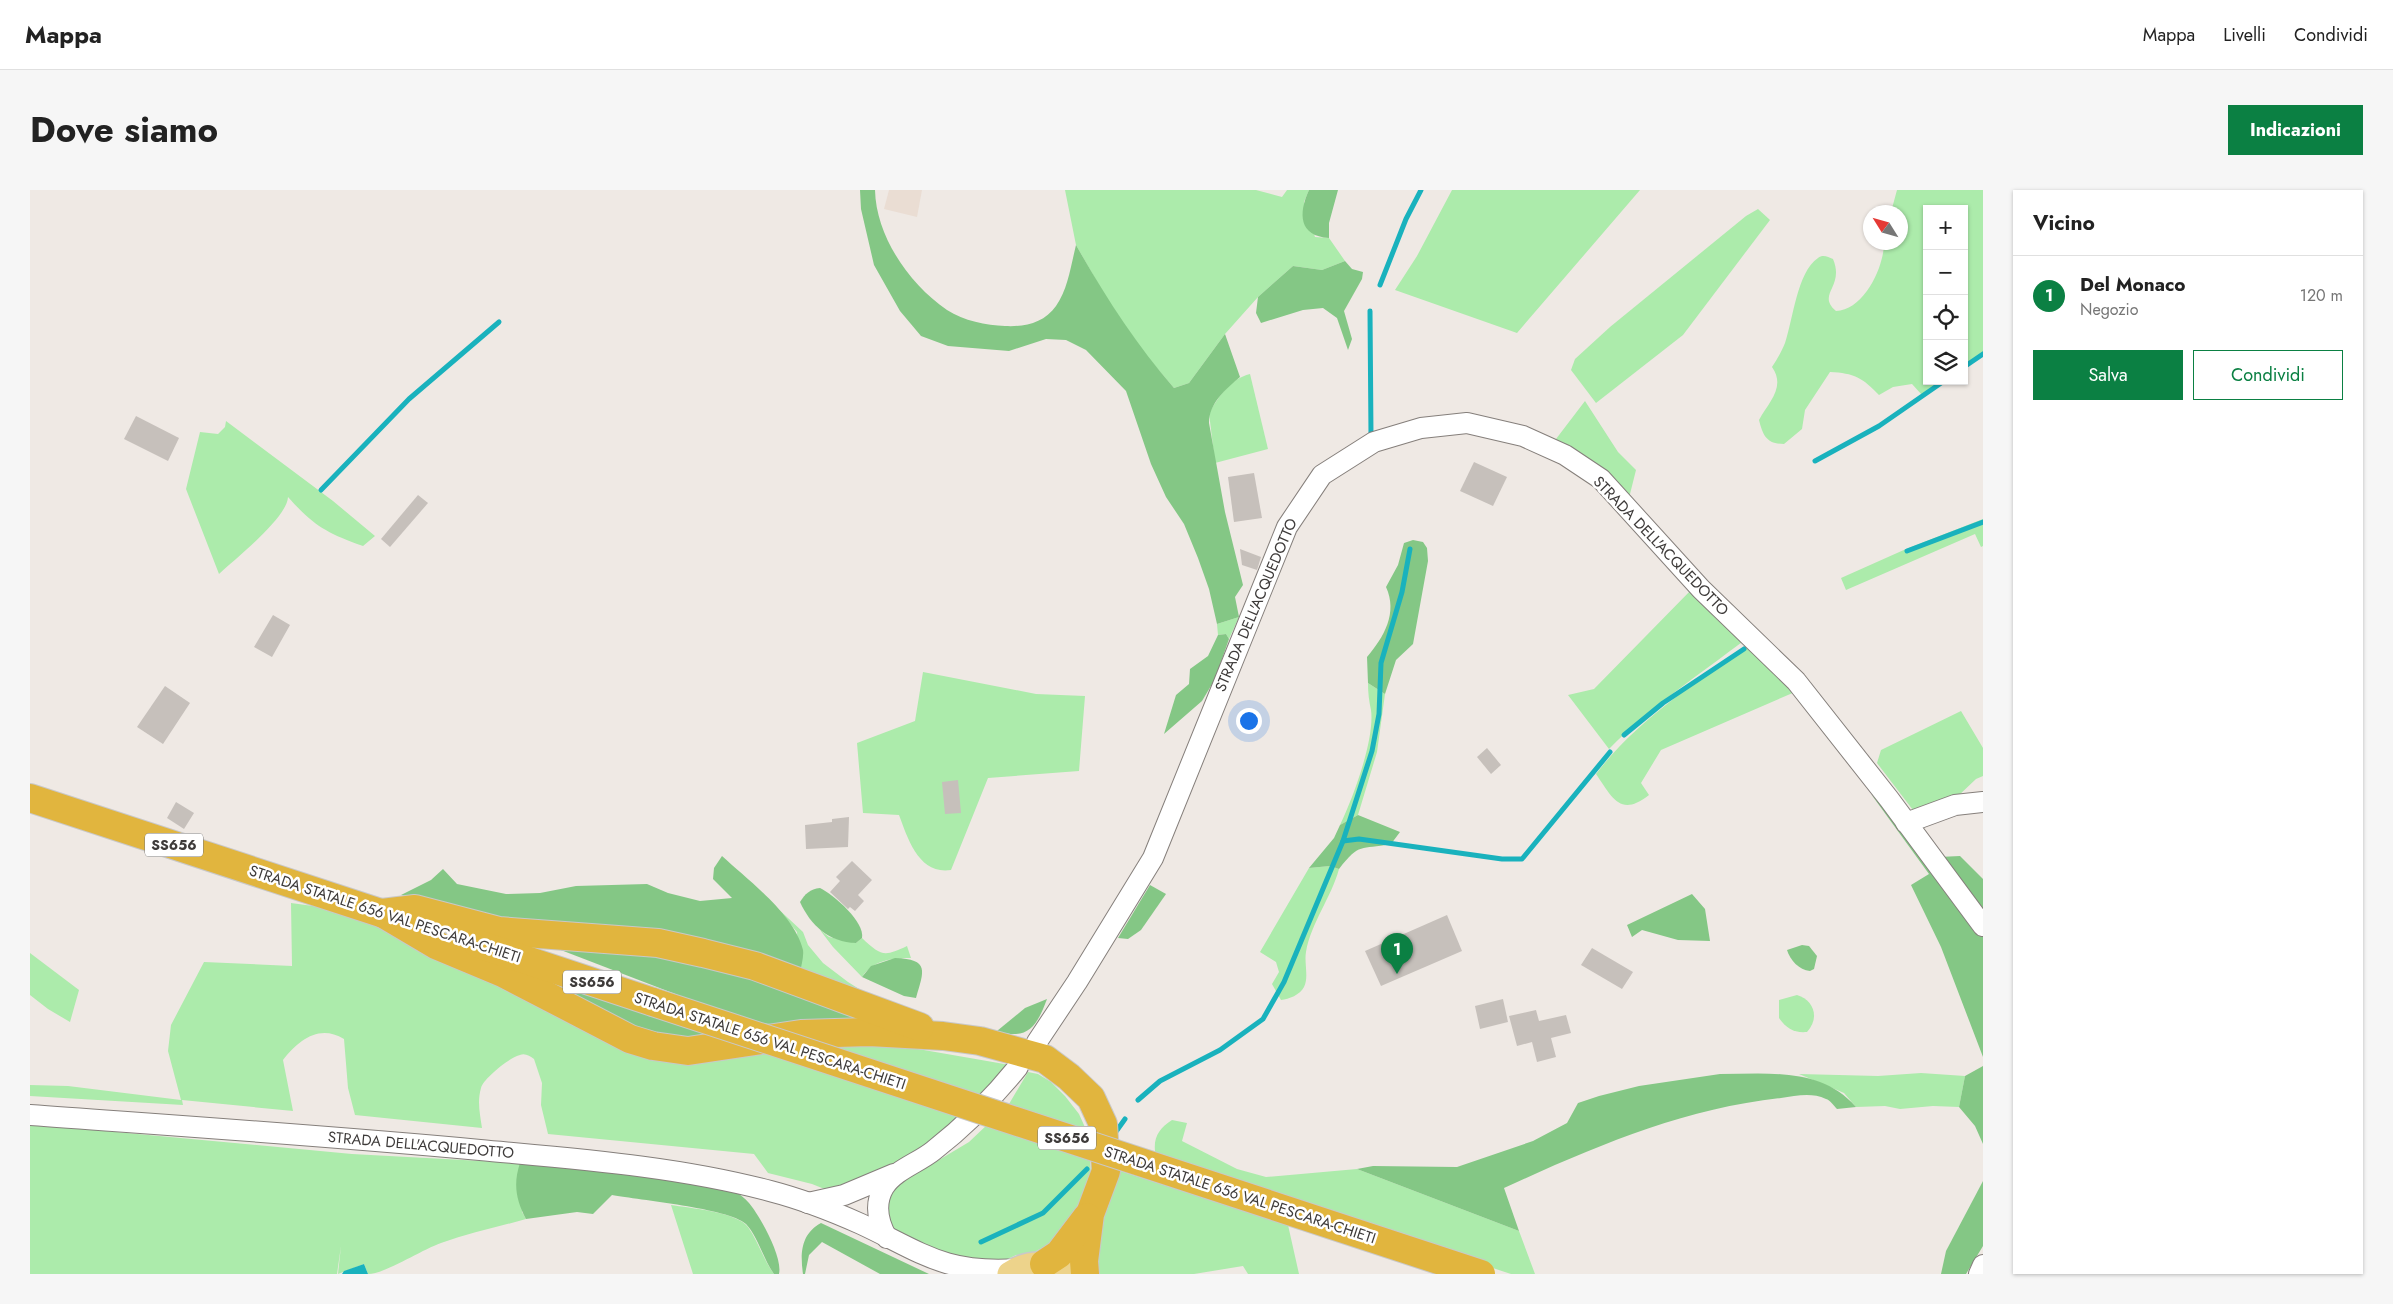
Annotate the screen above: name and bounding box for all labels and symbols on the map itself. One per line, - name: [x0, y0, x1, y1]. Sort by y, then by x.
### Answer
- north arrow: [1863, 205, 1908, 250]
- street label: STRADA DELL'ACQUEDOTTO: [1588, 471, 1734, 621]
- street label: STRADA DELL'ACQUEDOTTO: [1209, 515, 1303, 695]
- your location: [1236, 708, 1262, 734]
- road number: SS656: [145, 834, 203, 856]
- street label: STRADA STATALE 656 VAL PESCARA-CHIETI: [246, 860, 524, 968]
- pin: 1: [1381, 933, 1413, 974]
- road number: SS656: [563, 970, 621, 994]
- street label: STRADA STATALE 656 VAL PESCARA-CHIETI: [631, 987, 909, 1095]
- street label: STRADA DELL'ACQUEDOTTO: [327, 1126, 515, 1164]
- road number: SS656: [1038, 1126, 1096, 1150]
- street label: STRADA STATALE 656 VAL PESCARA-CHIETI: [1101, 1141, 1379, 1249]

